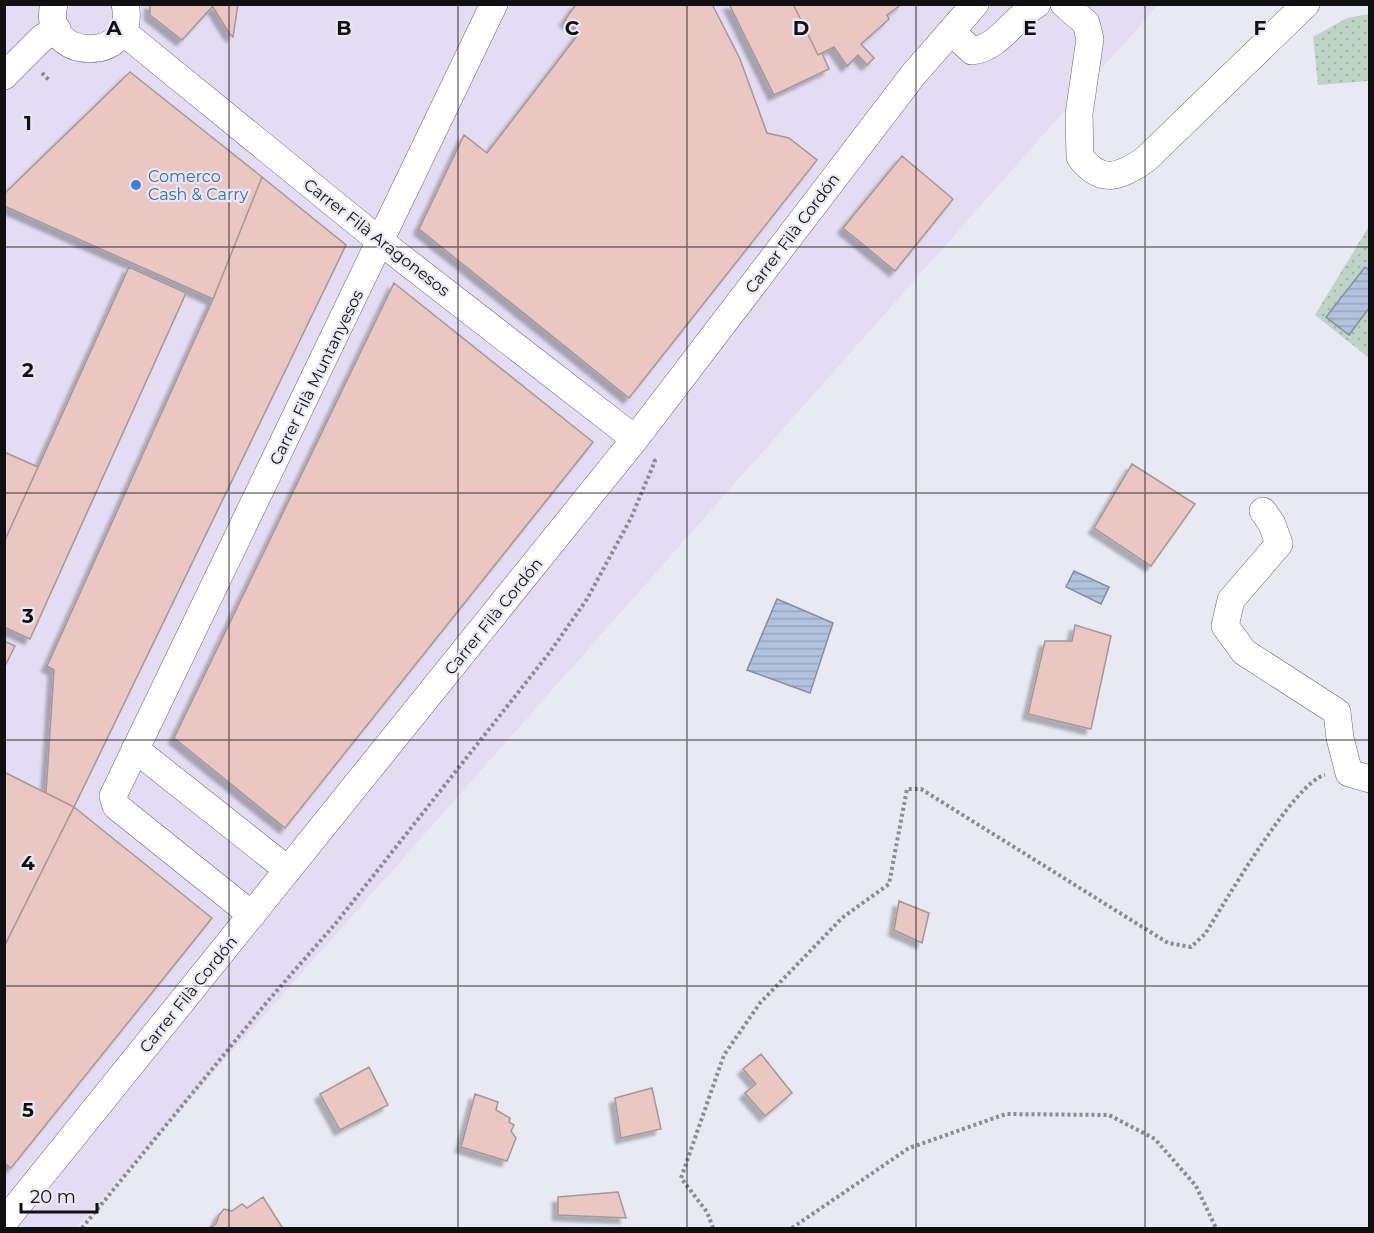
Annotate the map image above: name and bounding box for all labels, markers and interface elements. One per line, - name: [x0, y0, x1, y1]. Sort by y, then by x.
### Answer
- text: A: [105, 16, 122, 40]
- text: B: [336, 16, 352, 40]
- text: C: [565, 16, 580, 40]
- text: D: [793, 16, 809, 40]
- text: E: [1023, 16, 1037, 40]
- text: F: [1254, 16, 1267, 40]
- text: 1: [24, 111, 32, 135]
- place label: Comerco Cash & Carry: [148, 167, 249, 204]
- street label: Carrer Filà Cordón: [741, 170, 844, 297]
- street label: Carrer Filà Aragonesos: [300, 175, 453, 300]
- marker: Comerco Cash & Carry: [129, 178, 143, 192]
- street label: Carrer Filà Muntanyesos: [266, 286, 367, 468]
- text: 2: [22, 358, 34, 382]
- street label: Carrer Filà Cordón: [440, 554, 546, 679]
- text: 3: [21, 604, 34, 628]
- text: 4: [21, 851, 35, 875]
- street label: Carrer Filà Cordón: [135, 932, 241, 1057]
- text: 5: [22, 1098, 34, 1122]
- scale bar: [21, 1176, 98, 1214]
- text: 20 m: [30, 1186, 76, 1208]

